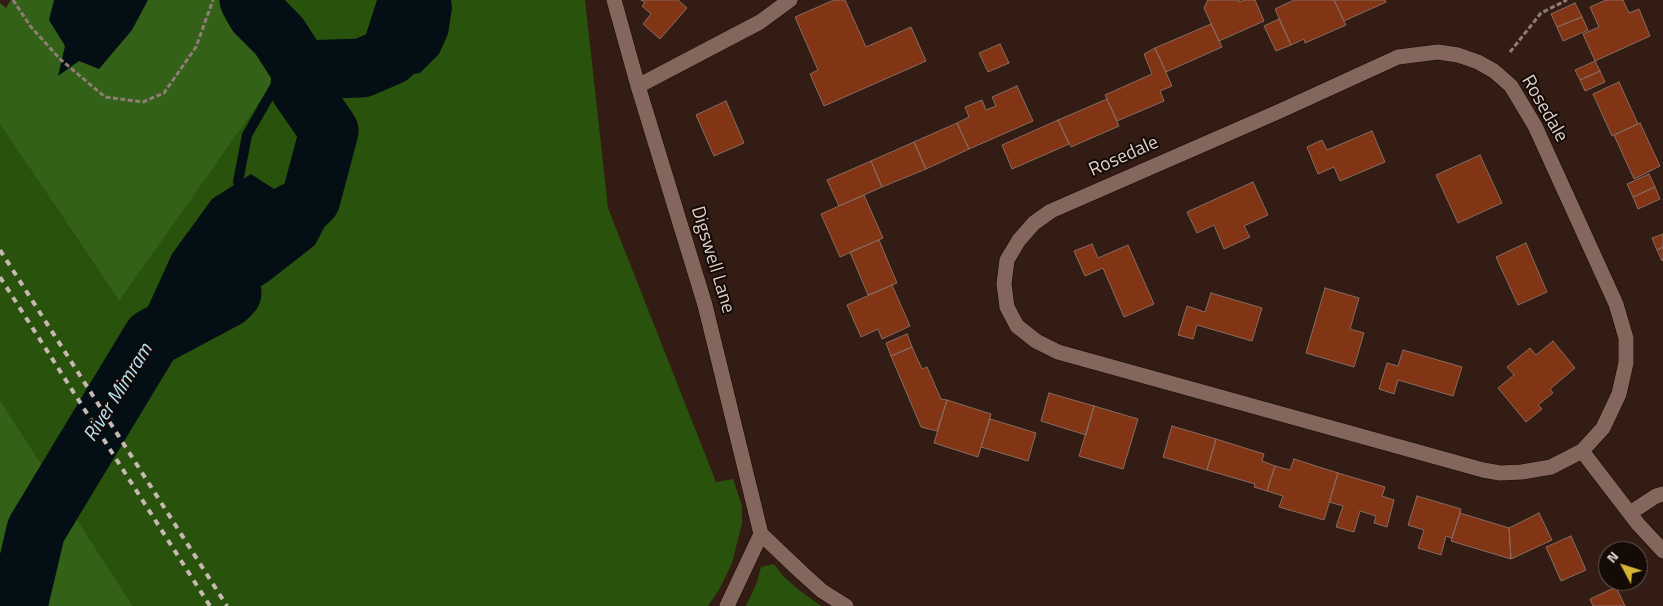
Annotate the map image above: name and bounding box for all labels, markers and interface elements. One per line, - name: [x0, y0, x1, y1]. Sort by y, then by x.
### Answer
- street label: Rosedale: [1516, 71, 1572, 147]
- street label: Rosedale: [1086, 132, 1162, 182]
- street label: Digswell Lane: [685, 204, 739, 316]
- water label: River Mimram: [79, 340, 159, 446]
- north arrow: [1598, 541, 1648, 591]
- text: N: [1601, 546, 1623, 567]

